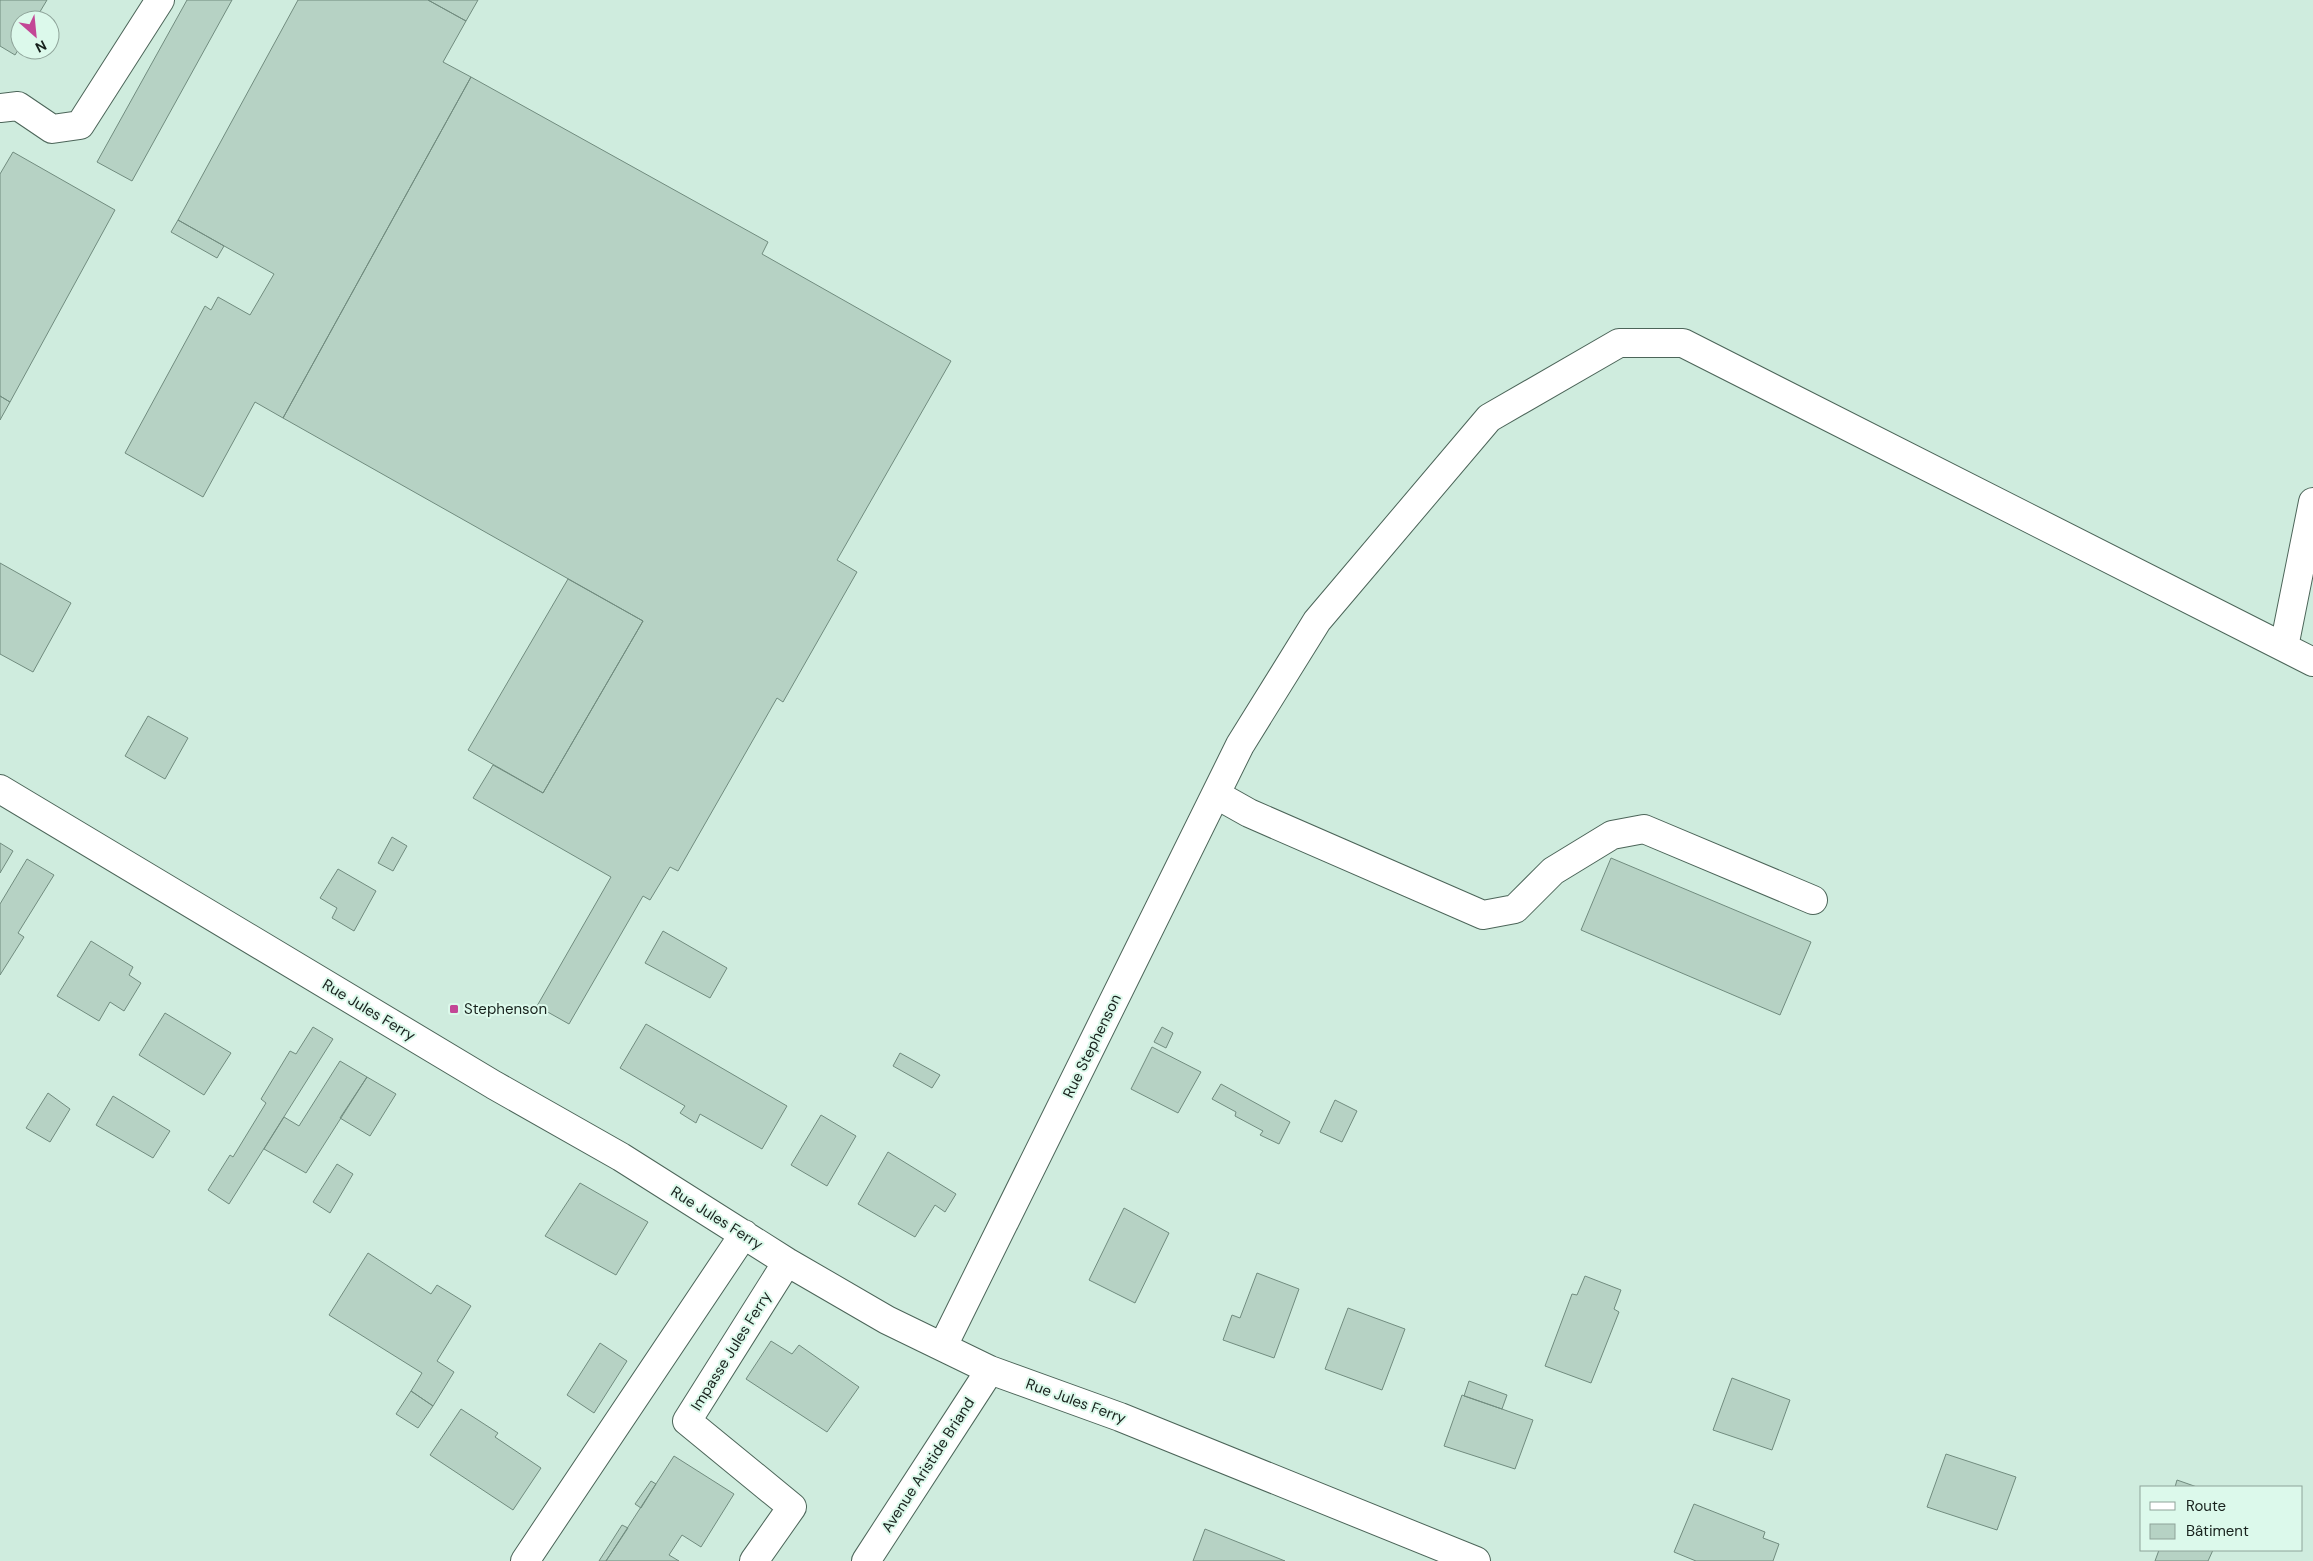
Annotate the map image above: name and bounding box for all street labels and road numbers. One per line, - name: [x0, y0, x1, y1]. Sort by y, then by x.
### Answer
- street label: Rue Jules Ferry: [319, 974, 420, 1046]
- street label: Rue Stephenson: [1058, 991, 1126, 1101]
- street label: Rue Jules Ferry: [667, 1182, 767, 1255]
- street label: Impasse Jules Ferry: [686, 1287, 776, 1414]
- street label: Rue Jules Ferry: [1023, 1374, 1129, 1429]
- street label: Avenue Aristide Briand: [877, 1394, 979, 1536]

